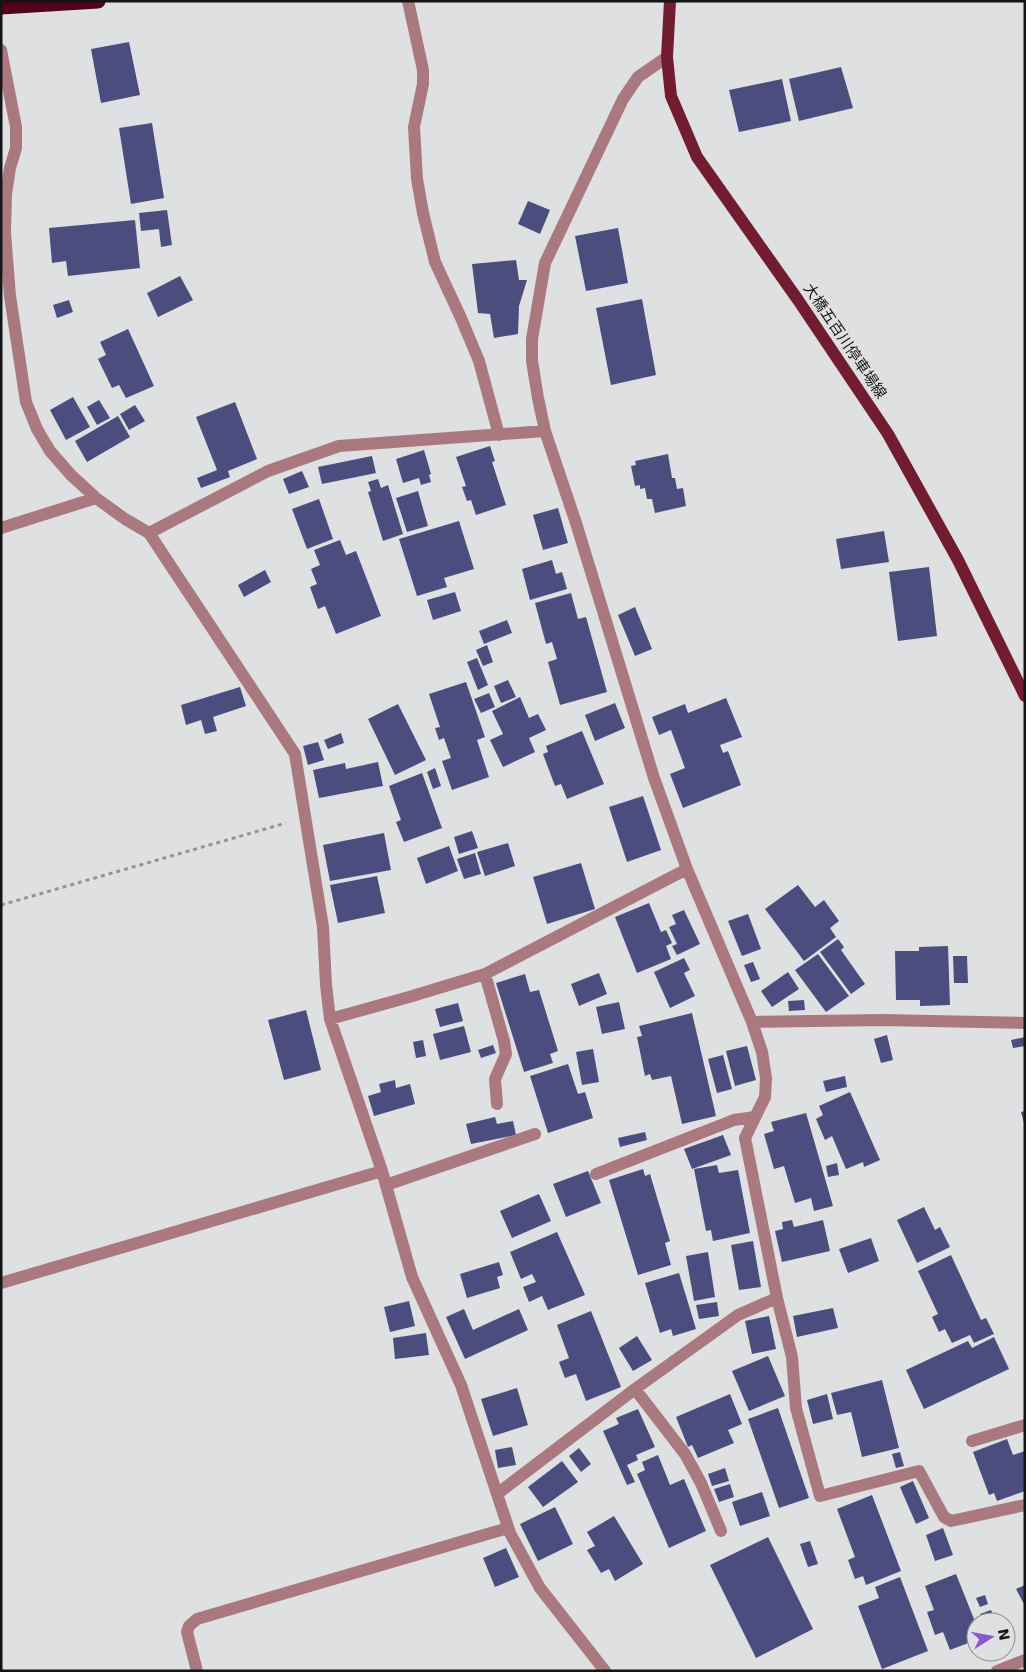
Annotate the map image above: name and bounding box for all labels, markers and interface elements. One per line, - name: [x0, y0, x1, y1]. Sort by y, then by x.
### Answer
- street label: 大橋五百川停車場線: [800, 280, 890, 402]
- north arrow: [966, 1612, 1016, 1662]
- text: N: [995, 1627, 1013, 1642]

